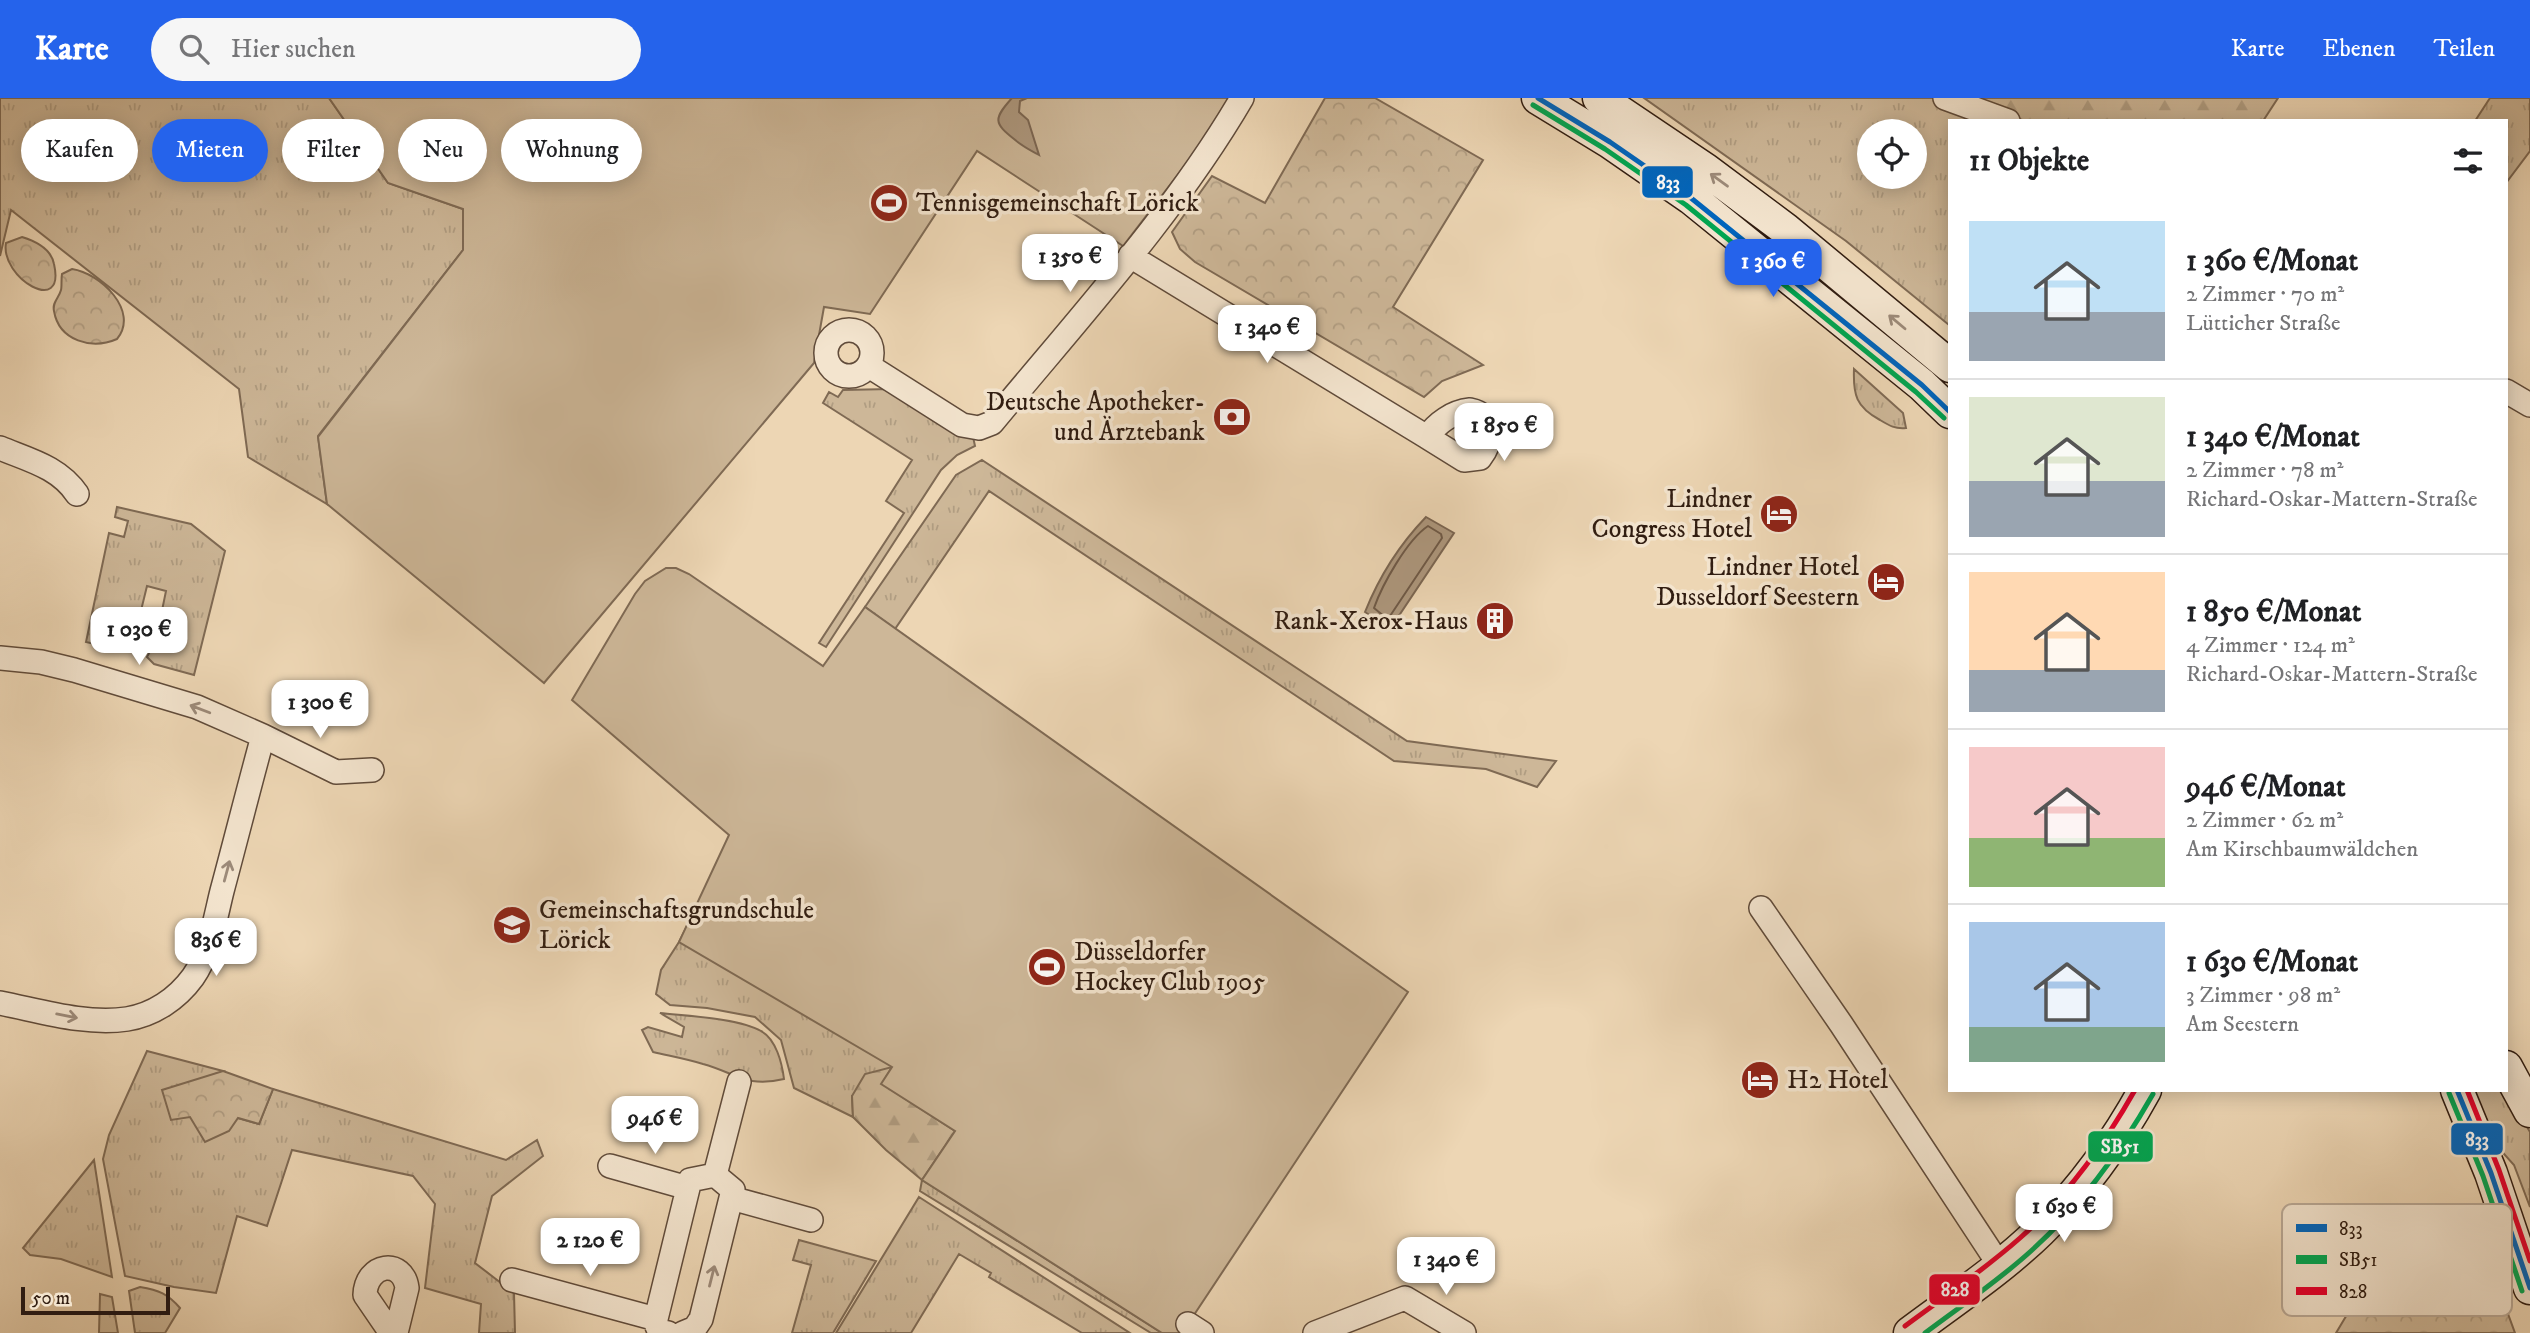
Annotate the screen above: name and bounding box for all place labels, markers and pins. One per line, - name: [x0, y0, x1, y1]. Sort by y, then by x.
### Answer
- sports icon: Tennisgemeinschaft Lörick: [868, 182, 910, 224]
- place label: Tennisgemeinschaft Lörick: [916, 187, 1199, 220]
- pin: 1 350 €: [1005, 234, 1135, 294]
- pin: 1 360 €: [1708, 240, 1838, 299]
- pin: 1 340 €: [1202, 306, 1332, 365]
- place label: Deutsche Apotheker- und Ärztebank: [986, 386, 1205, 449]
- bank icon: Deutsche Apotheker- und Ärztebank: [1211, 396, 1253, 438]
- pin: 1 850 €: [1439, 404, 1569, 463]
- place label: Lindner Congress Hotel: [1591, 483, 1752, 546]
- hotel icon: Lindner Congress Hotel: [1758, 493, 1800, 535]
- place label: Lindner Hotel Dusseldorf Seestern: [1656, 551, 1859, 614]
- hotel icon: Lindner Hotel Dusseldorf Seestern: [1865, 561, 1907, 603]
- building icon: Rank-Xerox-Haus: [1474, 600, 1516, 642]
- place label: Rank-Xerox-Haus: [1274, 605, 1468, 638]
- pin: 1 030 €: [74, 608, 204, 667]
- pin: 1 300 €: [255, 680, 385, 740]
- place label: Gemeinschaftsgrundschule Lörick: [539, 894, 814, 957]
- school or university icon: Gemeinschaftsgrundschule Lörick: [491, 904, 533, 946]
- pin: 836 €: [167, 918, 265, 978]
- place label: Düsseldorfer Hockey Club 1905: [1074, 936, 1265, 999]
- sports icon: Düsseldorfer Hockey Club 1905: [1026, 946, 1068, 988]
- hotel icon: H2 Hotel: [1739, 1059, 1781, 1101]
- place label: H2 Hotel: [1787, 1064, 1888, 1097]
- pin: 946 €: [606, 1096, 704, 1156]
- pin: 1 630 €: [1999, 1184, 2129, 1244]
- pin: 2 120 €: [525, 1218, 655, 1278]
- pin: 1 340 €: [1381, 1238, 1511, 1297]

